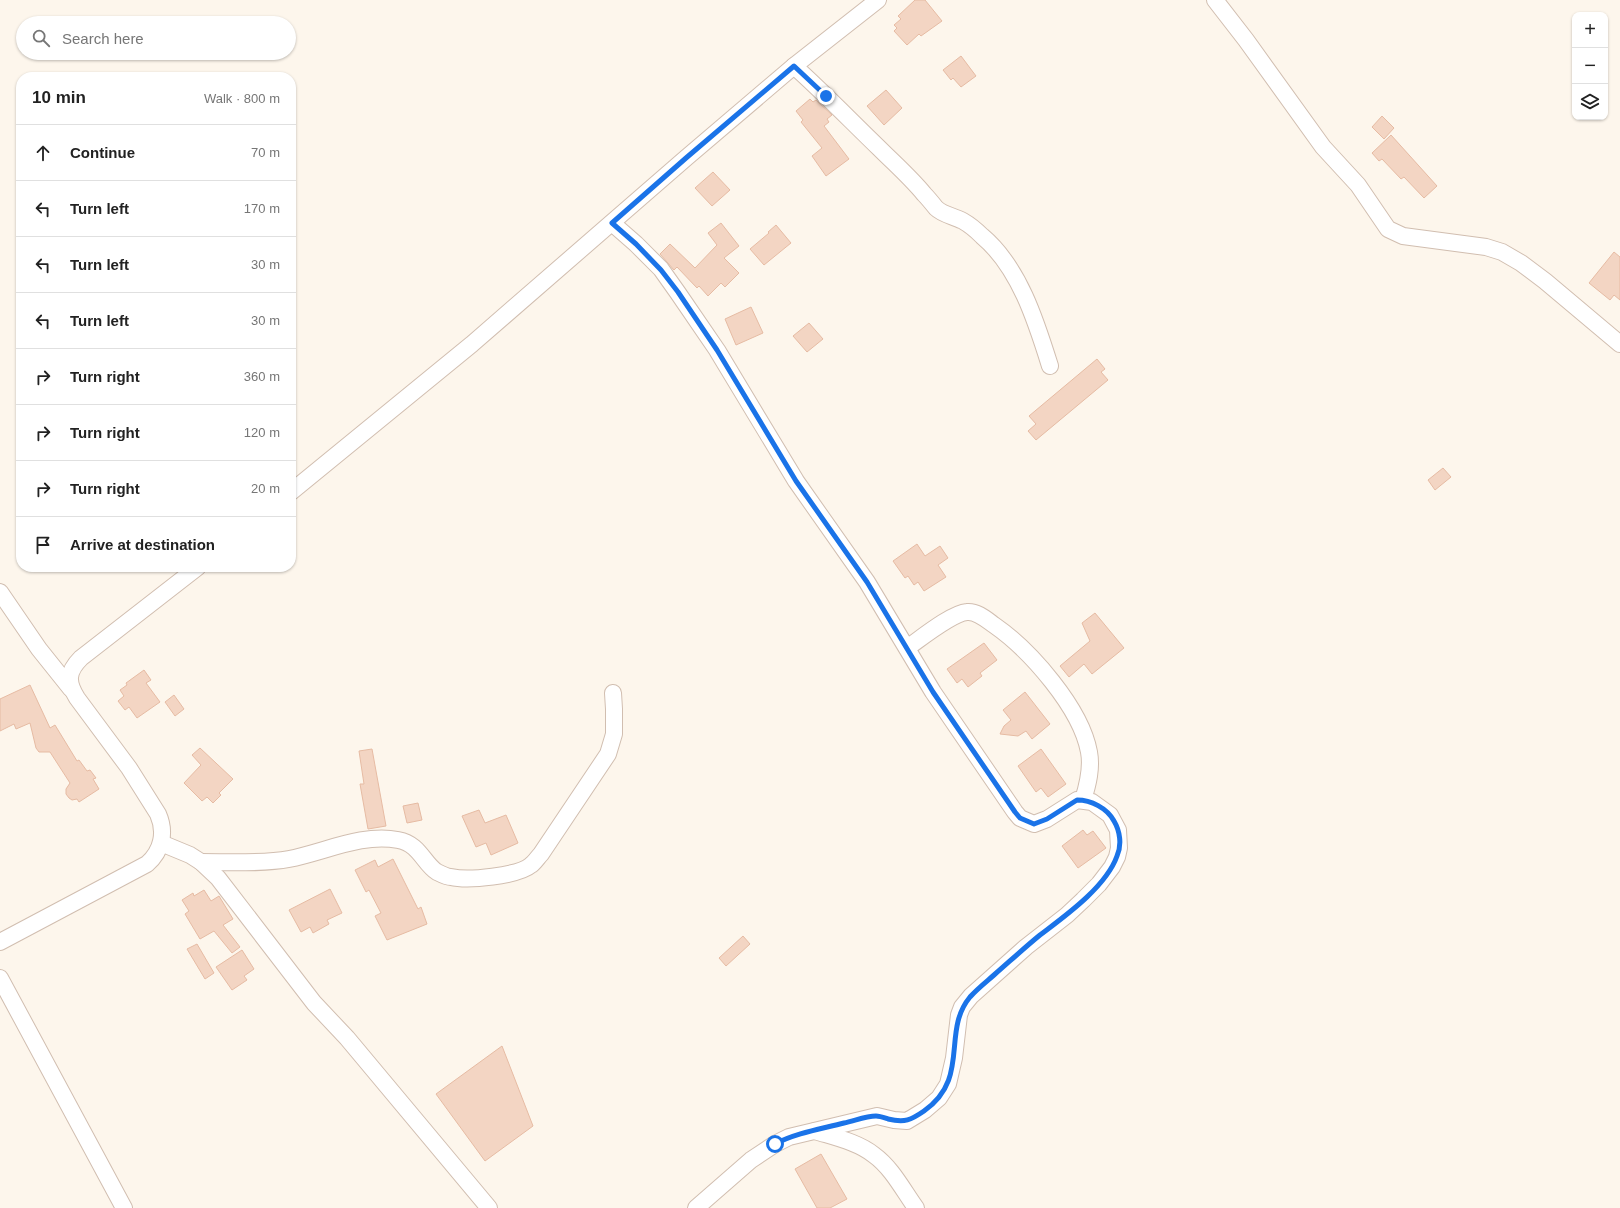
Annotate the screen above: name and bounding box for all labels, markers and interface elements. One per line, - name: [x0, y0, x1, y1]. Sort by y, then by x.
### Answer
- map controls: [1572, 12, 1608, 120]
- button: +: [1572, 12, 1608, 48]
- search box: [16, 16, 296, 60]
- icon: search: [30, 27, 52, 49]
- text: Search here: [62, 30, 144, 47]
- button: −: [1572, 48, 1608, 84]
- button: layers: [1572, 84, 1608, 120]
- route end: [817, 87, 835, 105]
- text: 10 min: [32, 88, 86, 107]
- text: Walk · 800 m: [204, 91, 280, 106]
- icon: ahead: [32, 142, 54, 164]
- text: Continue: [70, 144, 135, 161]
- text: 70 m: [251, 145, 280, 160]
- icon: left: [32, 198, 54, 220]
- text: Turn left: [70, 200, 129, 217]
- text: 170 m: [244, 201, 280, 216]
- icon: left: [32, 254, 54, 276]
- text: Turn left: [70, 256, 129, 273]
- text: 30 m: [251, 257, 280, 272]
- icon: left: [32, 310, 54, 332]
- text: Turn left: [70, 312, 129, 329]
- text: 30 m: [251, 313, 280, 328]
- icon: right: [32, 366, 54, 388]
- text: Turn right: [70, 368, 140, 385]
- text: 360 m: [244, 369, 280, 384]
- icon: right: [32, 422, 54, 444]
- text: Turn right: [70, 424, 140, 441]
- text: 120 m: [244, 425, 280, 440]
- icon: right: [32, 478, 54, 500]
- text: Turn right: [70, 480, 140, 497]
- text: 20 m: [251, 481, 280, 496]
- icon: arrive: [32, 534, 54, 556]
- text: Arrive at destination: [70, 536, 215, 553]
- route start: [766, 1135, 784, 1153]

